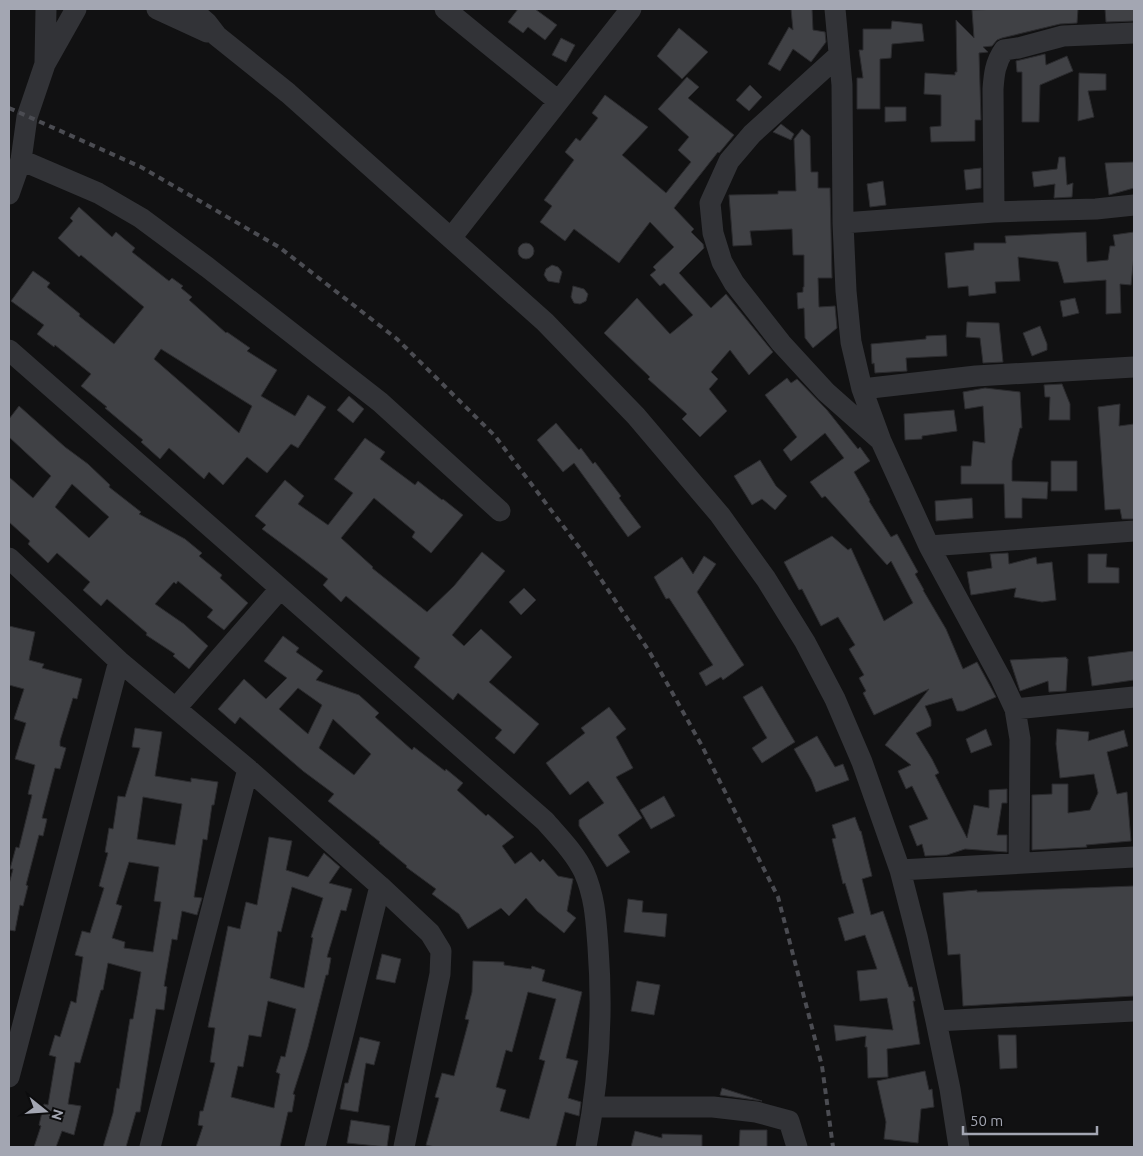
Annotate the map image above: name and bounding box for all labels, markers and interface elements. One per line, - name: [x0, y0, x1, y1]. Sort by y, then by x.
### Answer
- north arrow: [20, 1086, 70, 1136]
- scale bar: [963, 1104, 1097, 1136]
- text: N: [48, 1107, 67, 1122]
- text: 50 m: [970, 1112, 1003, 1129]

